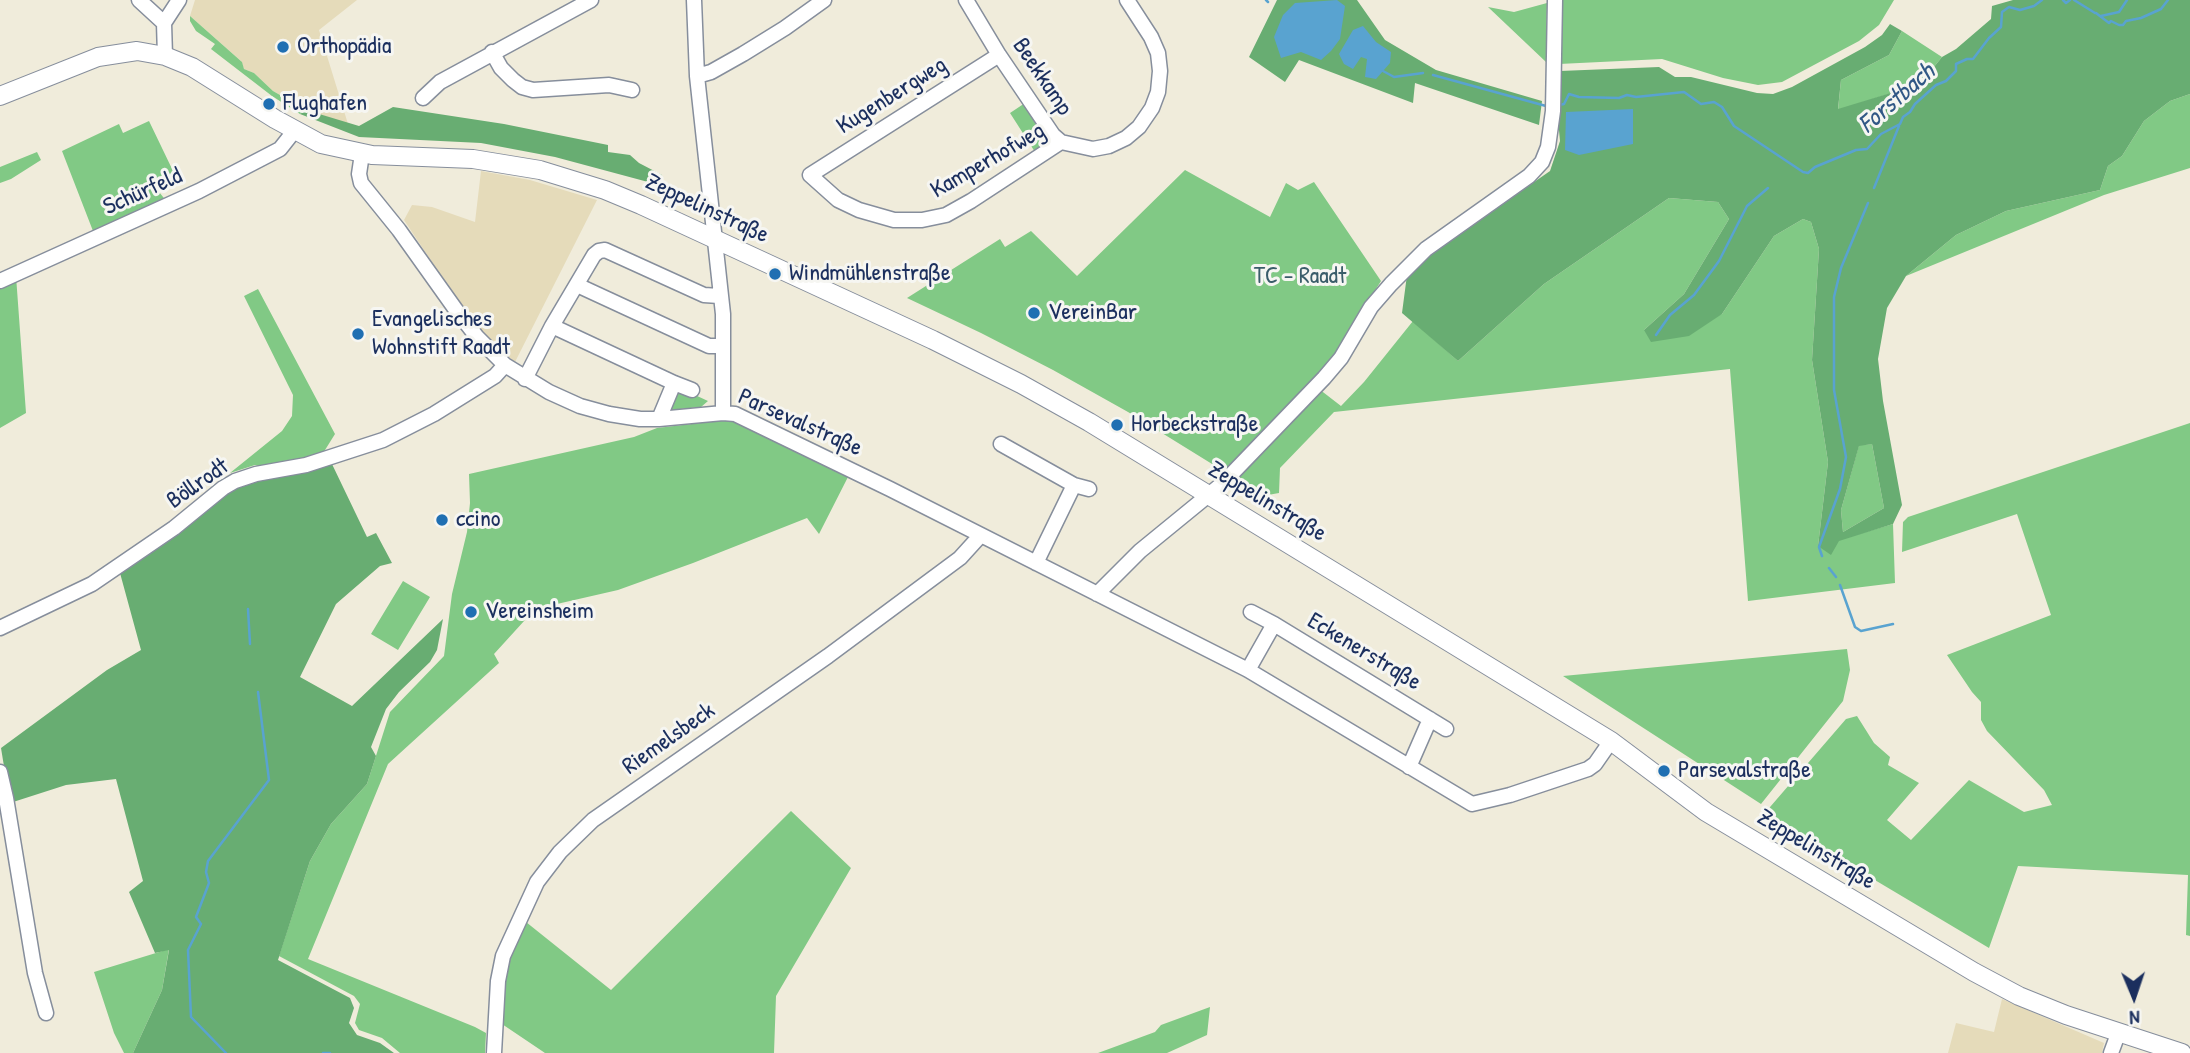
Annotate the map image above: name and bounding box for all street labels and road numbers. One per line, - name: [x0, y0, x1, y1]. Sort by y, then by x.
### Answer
- street label: Beekkamp: [1006, 33, 1078, 121]
- street label: Kugenbergweg: [832, 51, 952, 141]
- street label: Kamperhofweg: [926, 117, 1050, 205]
- street label: Schürfeld: [99, 162, 187, 222]
- street label: Zeppelinstraße: [641, 168, 773, 250]
- street label: Parsevalstraße: [733, 383, 867, 463]
- street label: Böllrodt: [162, 452, 234, 516]
- street label: Zeppelinstraße: [1203, 455, 1331, 549]
- street label: Eckenerstraße: [1302, 607, 1426, 697]
- street label: Riemelsbeck: [617, 697, 721, 781]
- street label: Zeppelinstraße: [1752, 803, 1880, 897]

